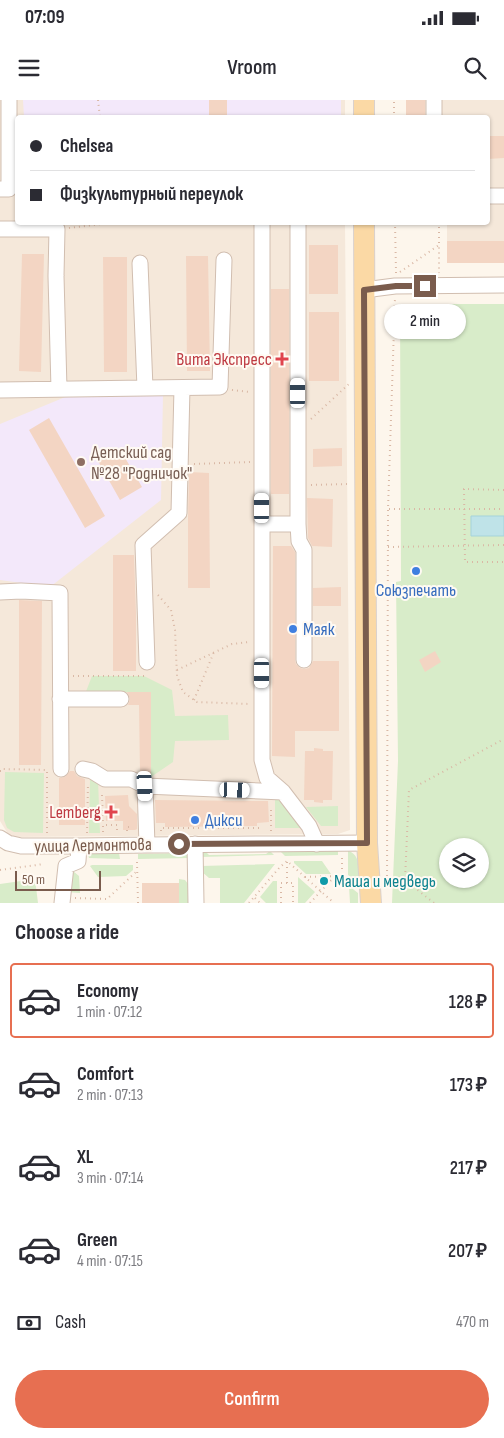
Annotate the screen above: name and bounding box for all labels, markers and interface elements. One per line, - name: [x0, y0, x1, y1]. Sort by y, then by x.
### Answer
- text: 07:09: [25, 6, 65, 29]
- icon: menu: [15, 54, 43, 82]
- text: Vroom: [227, 54, 277, 81]
- icon: search: [461, 54, 489, 82]
- text: Chelsea: [60, 135, 113, 158]
- text: Физкультурный переулок: [60, 183, 243, 206]
- route end: [414, 275, 436, 297]
- callout: 2 min: [384, 304, 466, 338]
- text: 2 min: [410, 312, 440, 331]
- place label: Вита Экспресс: [176, 349, 272, 370]
- marker: Вита Экспресс: [276, 353, 288, 365]
- car: [290, 378, 305, 408]
- place label: Детский сад №28 "Родничок": [91, 442, 192, 484]
- marker: Детский сад №28 "Родничок": [75, 456, 87, 468]
- car: [254, 493, 269, 523]
- marker: Союзпечать: [410, 565, 422, 577]
- place label: Союзпечать: [376, 580, 456, 601]
- place label: Маяк: [303, 619, 335, 640]
- marker: Маяк: [287, 623, 299, 635]
- car: [254, 658, 269, 688]
- car: [136, 771, 153, 801]
- car: [219, 782, 250, 798]
- place label: Lemberg: [49, 802, 101, 823]
- marker: Lemberg: [105, 806, 117, 818]
- place label: Дикси: [205, 810, 242, 831]
- marker: Дикси: [189, 814, 201, 826]
- route start: [168, 833, 190, 855]
- street label: улица Лермонтова: [34, 834, 152, 857]
- map controls: [439, 838, 489, 888]
- button: layers: [439, 838, 489, 888]
- scale bar: [15, 868, 101, 891]
- text: 50 m: [22, 871, 45, 888]
- place label: Маша и медведь: [334, 871, 436, 892]
- marker: Маша и медведь: [318, 875, 330, 887]
- text: Choose a ride: [15, 919, 119, 946]
- icon: car: [17, 978, 62, 1023]
- text: Economy: [77, 980, 139, 1003]
- text: 128 ₽: [449, 991, 487, 1014]
- text: 1 min · 07:12: [77, 1003, 142, 1022]
- icon: car: [17, 1061, 62, 1106]
- text: Comfort: [77, 1063, 134, 1086]
- text: 173 ₽: [450, 1074, 487, 1097]
- text: 2 min · 07:13: [77, 1086, 143, 1105]
- icon: car: [17, 1144, 62, 1189]
- text: XL: [77, 1146, 93, 1169]
- text: 217 ₽: [450, 1157, 487, 1180]
- text: 3 min · 07:14: [77, 1169, 143, 1188]
- icon: car: [17, 1227, 62, 1272]
- text: Green: [77, 1229, 117, 1252]
- text: 207 ₽: [448, 1240, 487, 1263]
- text: 4 min · 07:15: [77, 1252, 143, 1271]
- icon: cash: [15, 1309, 43, 1337]
- text: Cash: [55, 1311, 86, 1334]
- text: 470 m: [456, 1313, 489, 1332]
- button: Confirm: [15, 1370, 489, 1428]

